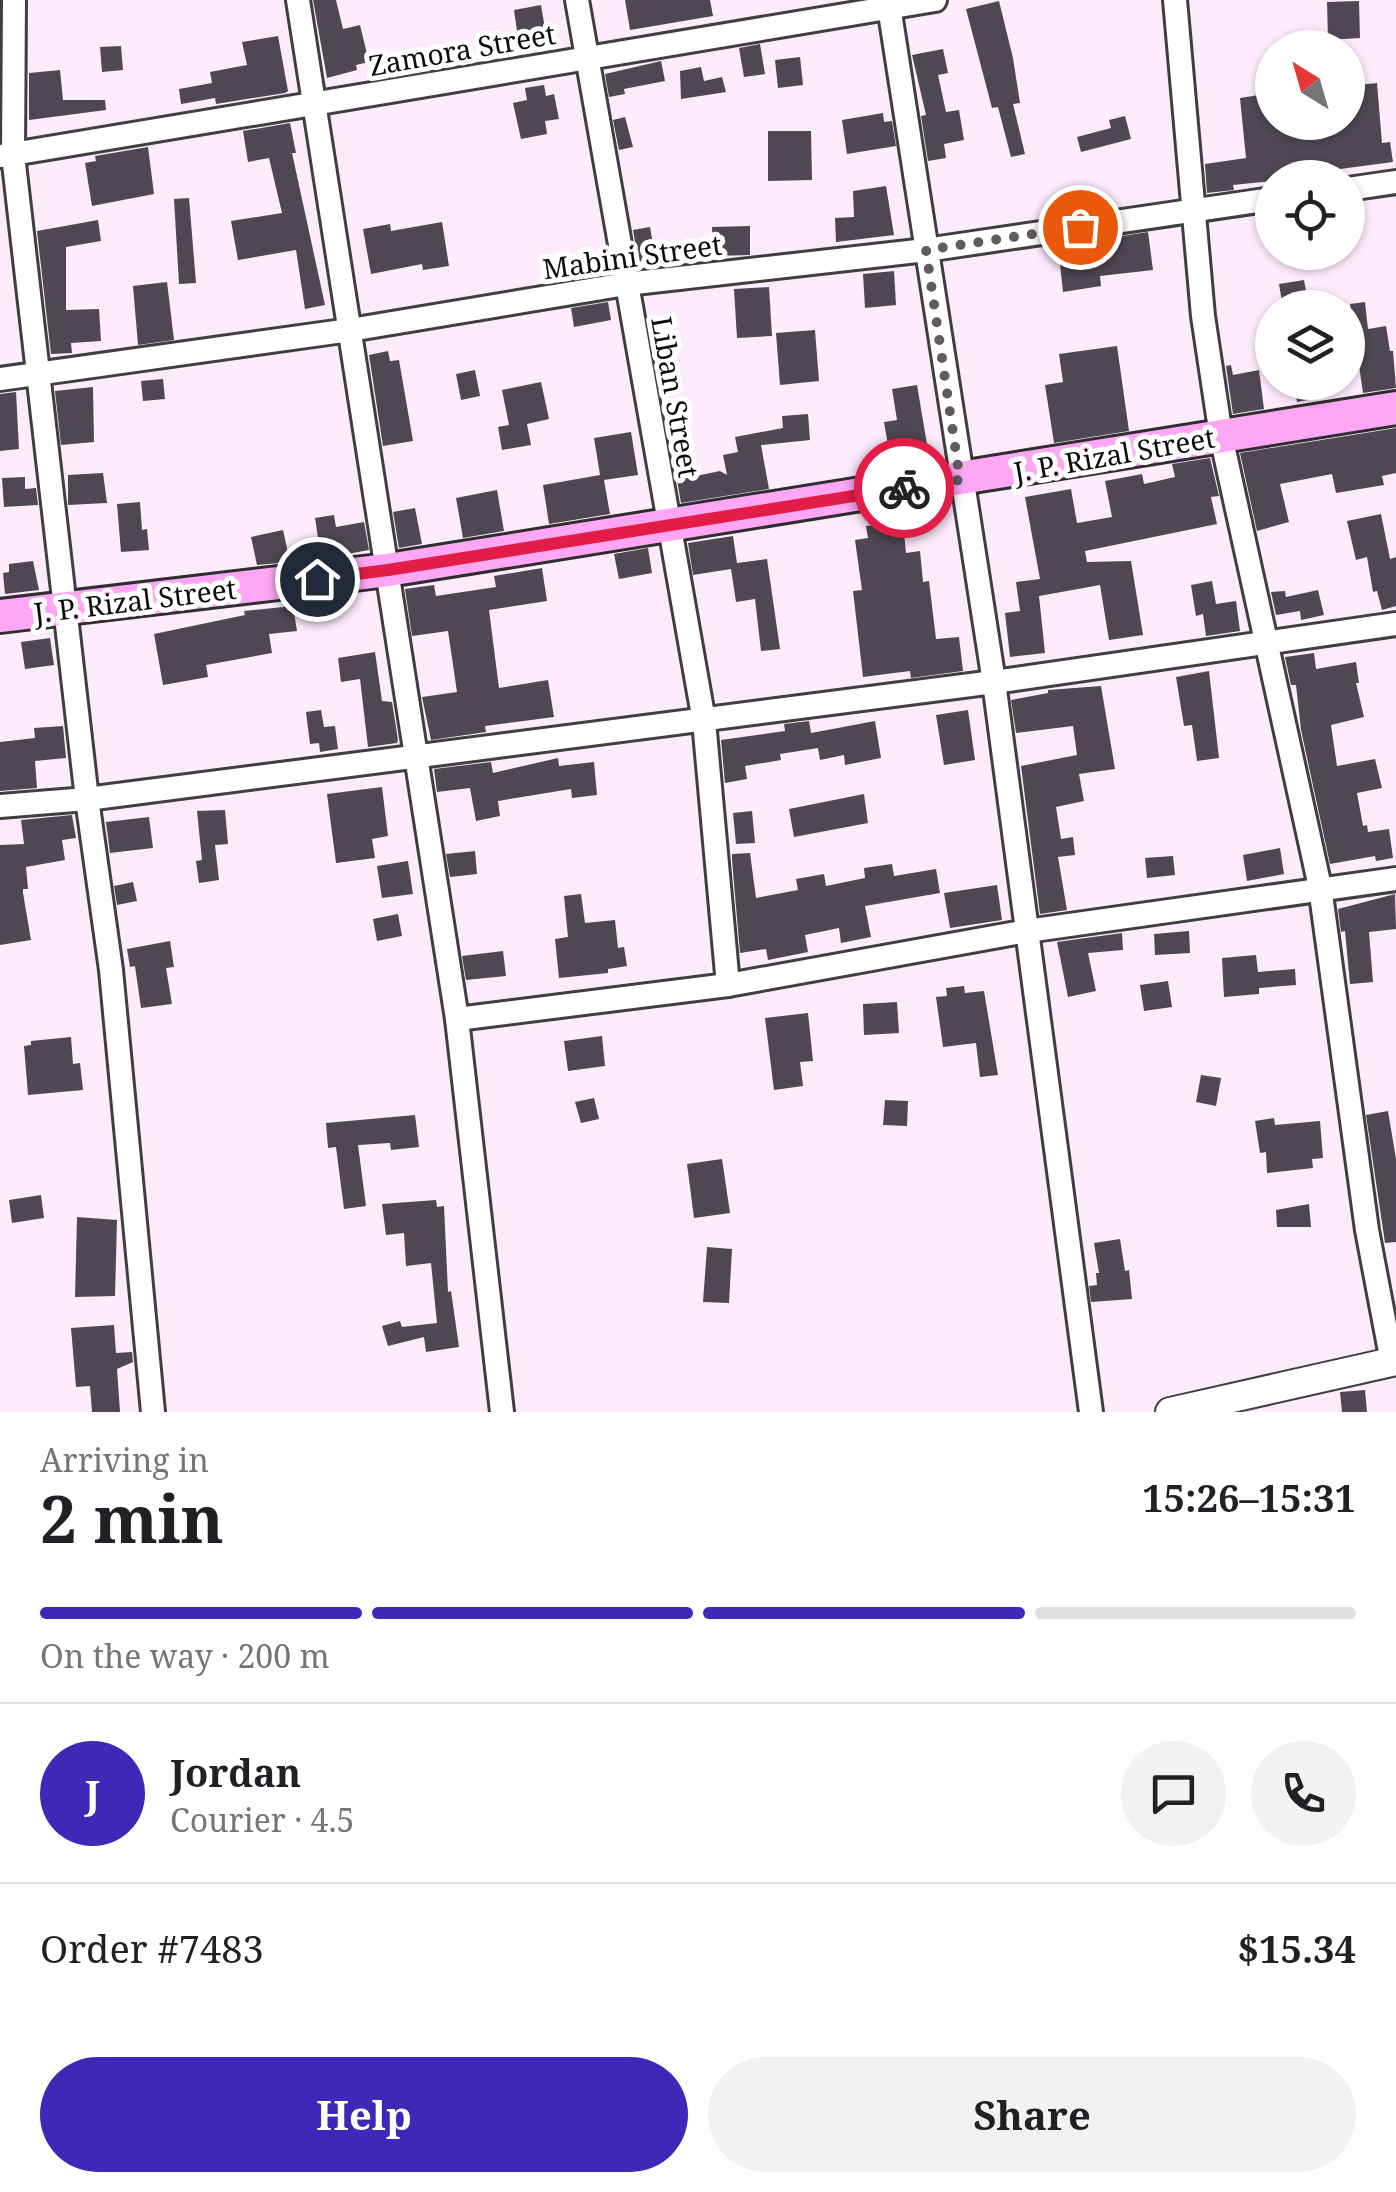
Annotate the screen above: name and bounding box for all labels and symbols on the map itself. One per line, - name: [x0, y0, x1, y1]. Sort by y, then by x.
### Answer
- street label: Zamora Street: [366, 14, 558, 84]
- north arrow: [1255, 30, 1365, 140]
- pin: [1038, 185, 1123, 270]
- street label: Mabini Street: [540, 225, 724, 287]
- street label: Liban Street: [643, 314, 709, 481]
- street label: J. P. Rizal Street: [1009, 418, 1218, 491]
- courier: [854, 438, 954, 538]
- pin: [275, 537, 360, 622]
- street label: J. P. Rizal Street: [31, 569, 238, 631]

